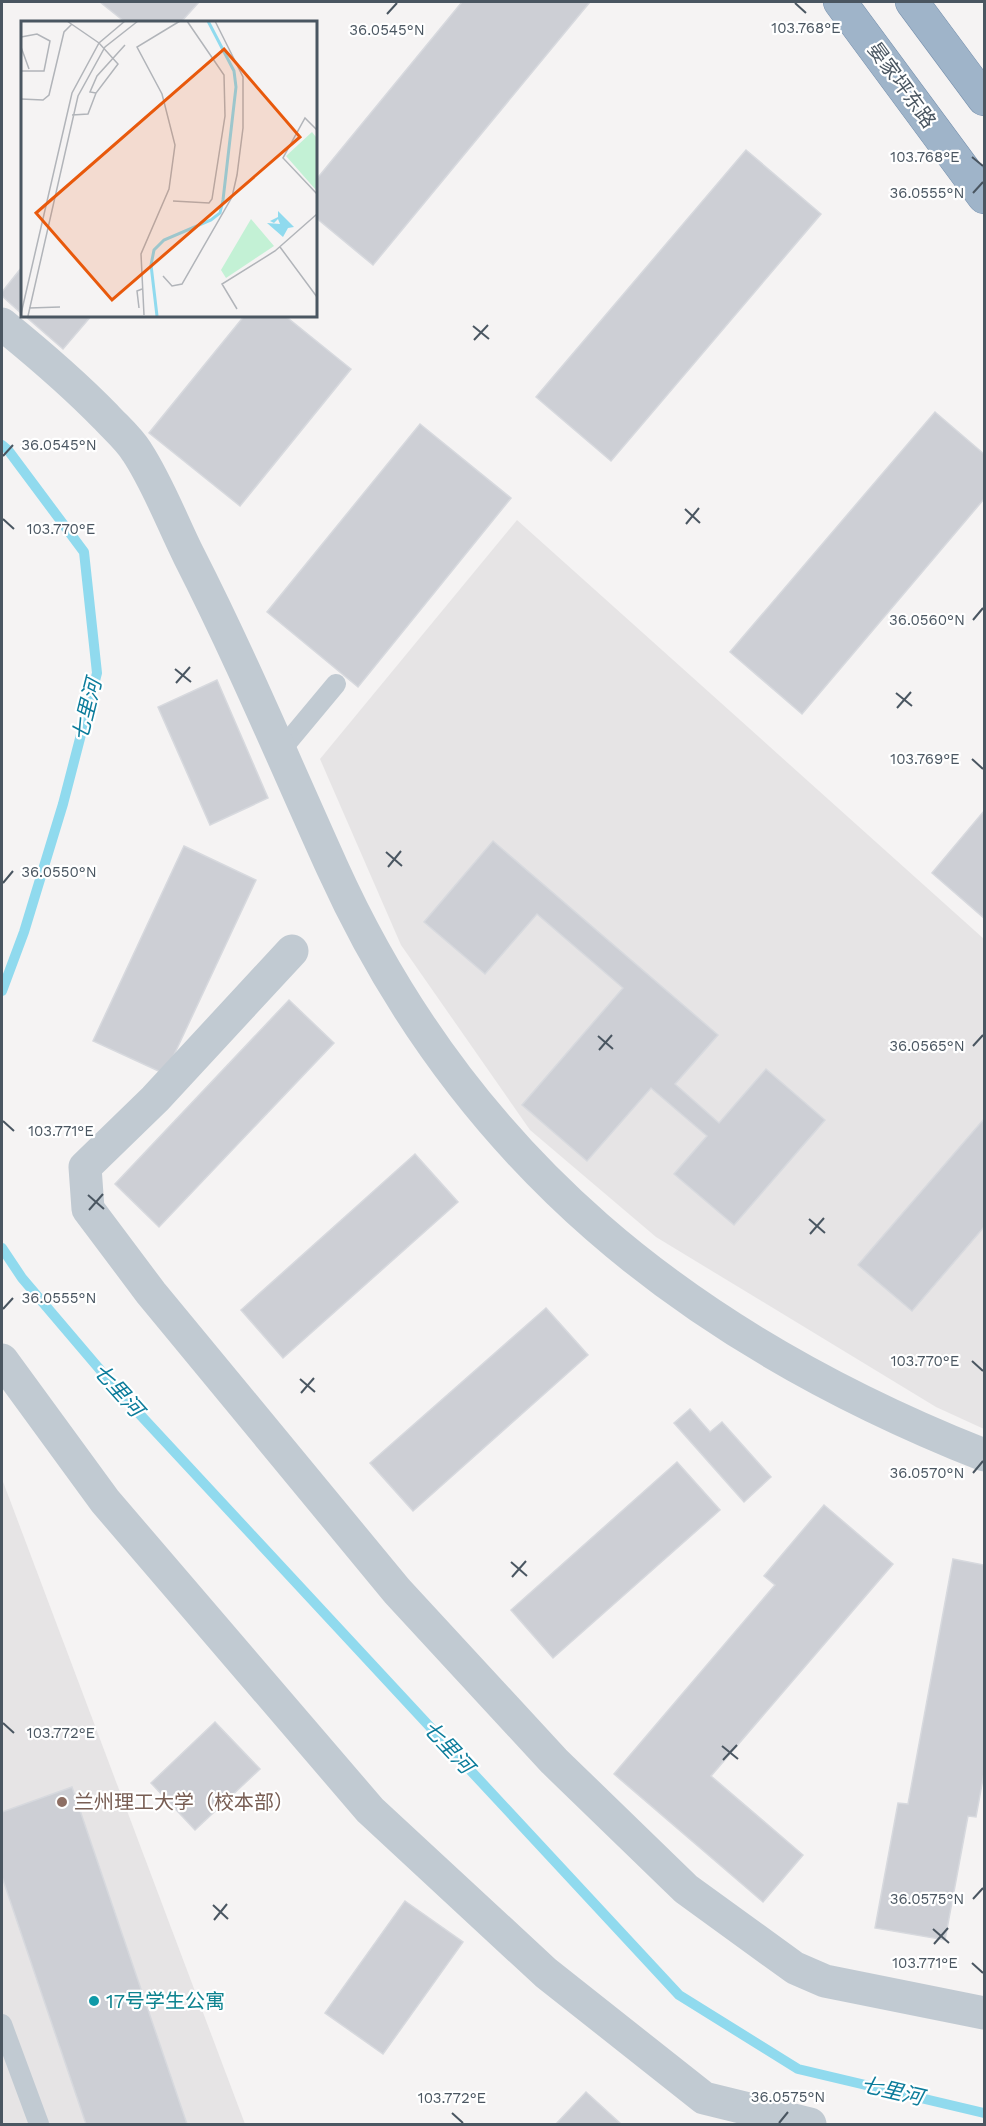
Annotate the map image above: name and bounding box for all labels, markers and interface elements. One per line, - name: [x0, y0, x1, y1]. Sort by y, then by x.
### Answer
- text: 103.768°E: [771, 19, 841, 37]
- inset map: [21, 21, 316, 316]
- text: 36.0545°N: [349, 21, 425, 39]
- street label: 晏家坪东路: [863, 37, 941, 133]
- text: 103.768°E: [890, 148, 960, 166]
- text: 36.0555°N: [890, 184, 964, 202]
- text: 36.0545°N: [21, 436, 97, 454]
- text: 103.770°E: [27, 520, 95, 538]
- text: 36.0560°N: [889, 611, 965, 629]
- water label: 七里河: [67, 672, 107, 743]
- text: 103.769°E: [890, 750, 960, 768]
- text: 36.0550°N: [21, 863, 97, 881]
- text: 36.0565°N: [889, 1037, 965, 1055]
- text: 103.771°E: [28, 1122, 94, 1140]
- text: 36.0555°N: [22, 1289, 96, 1307]
- text: 103.770°E: [891, 1352, 959, 1370]
- water label: 七里河: [88, 1358, 151, 1424]
- text: 36.0570°N: [890, 1464, 964, 1482]
- water label: 七里河: [418, 1715, 482, 1781]
- text: 103.772°E: [27, 1724, 95, 1742]
- place label: 兰州理工大学（校本部）: [74, 1790, 294, 1814]
- marker: 兰州理工大学（校本部）: [55, 1795, 69, 1809]
- text: 36.0575°N: [890, 1890, 964, 1908]
- text: 103.771°E: [892, 1954, 958, 1972]
- place label: 17号学生公寓: [106, 1989, 225, 2013]
- marker: 17号学生公寓: [87, 1994, 101, 2008]
- water label: 七里河: [859, 2071, 930, 2111]
- text: 36.0575°N: [751, 2088, 825, 2106]
- text: 103.772°E: [418, 2089, 486, 2107]

